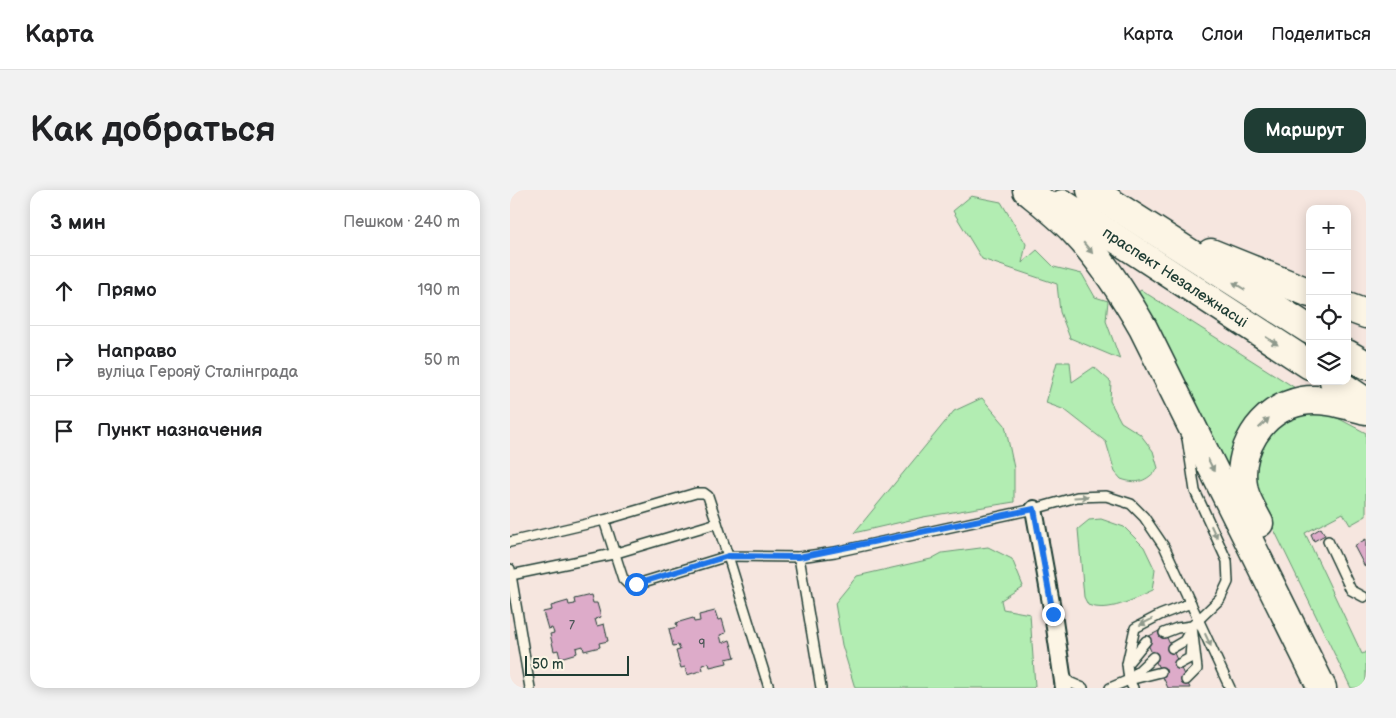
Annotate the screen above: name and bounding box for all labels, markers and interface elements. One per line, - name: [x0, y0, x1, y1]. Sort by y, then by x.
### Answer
- text: Карта: [25, 20, 94, 49]
- text: Карта: [1123, 24, 1173, 45]
- text: Слои: [1201, 24, 1243, 45]
- text: Поделиться: [1271, 24, 1371, 45]
- button: Маршрут: [1244, 108, 1366, 153]
- text: Как добраться: [30, 109, 276, 152]
- map controls: [1306, 205, 1351, 385]
- button: +: [1306, 205, 1351, 250]
- text: 3 мин: [50, 210, 106, 235]
- text: Пешком · 240 m: [343, 213, 460, 232]
- street label: праспект Незалежнасці: [1099, 223, 1252, 331]
- one-way arrow: [1082, 241, 1094, 253]
- button: −: [1306, 250, 1351, 295]
- icon: ahead: [50, 277, 78, 305]
- text: Прямо: [97, 279, 157, 302]
- text: 190 m: [418, 281, 460, 300]
- one-way arrow: [1232, 281, 1245, 290]
- button: locate: [1306, 295, 1351, 340]
- one-way arrow: [1265, 336, 1279, 346]
- text: Направо: [97, 340, 177, 363]
- button: layers: [1306, 340, 1351, 385]
- icon: right: [50, 347, 78, 375]
- text: 50 m: [424, 351, 460, 370]
- text: вуліца Герояў Сталінграда: [97, 363, 298, 382]
- icon: arrive: [50, 417, 78, 445]
- one-way arrow: [1257, 417, 1269, 429]
- text: Пункт назначения: [97, 419, 262, 442]
- one-way arrow: [1207, 457, 1215, 472]
- one-way arrow: [1073, 493, 1089, 501]
- one-way arrow: [1210, 525, 1218, 539]
- route start: [625, 573, 648, 596]
- route end: [1042, 603, 1065, 626]
- house number: 7: [569, 618, 575, 633]
- one-way arrow: [1139, 618, 1153, 626]
- one-way arrow: [1204, 633, 1212, 647]
- house number: 9: [699, 637, 706, 652]
- scale bar: [525, 653, 629, 676]
- text: 50 m: [532, 656, 564, 673]

